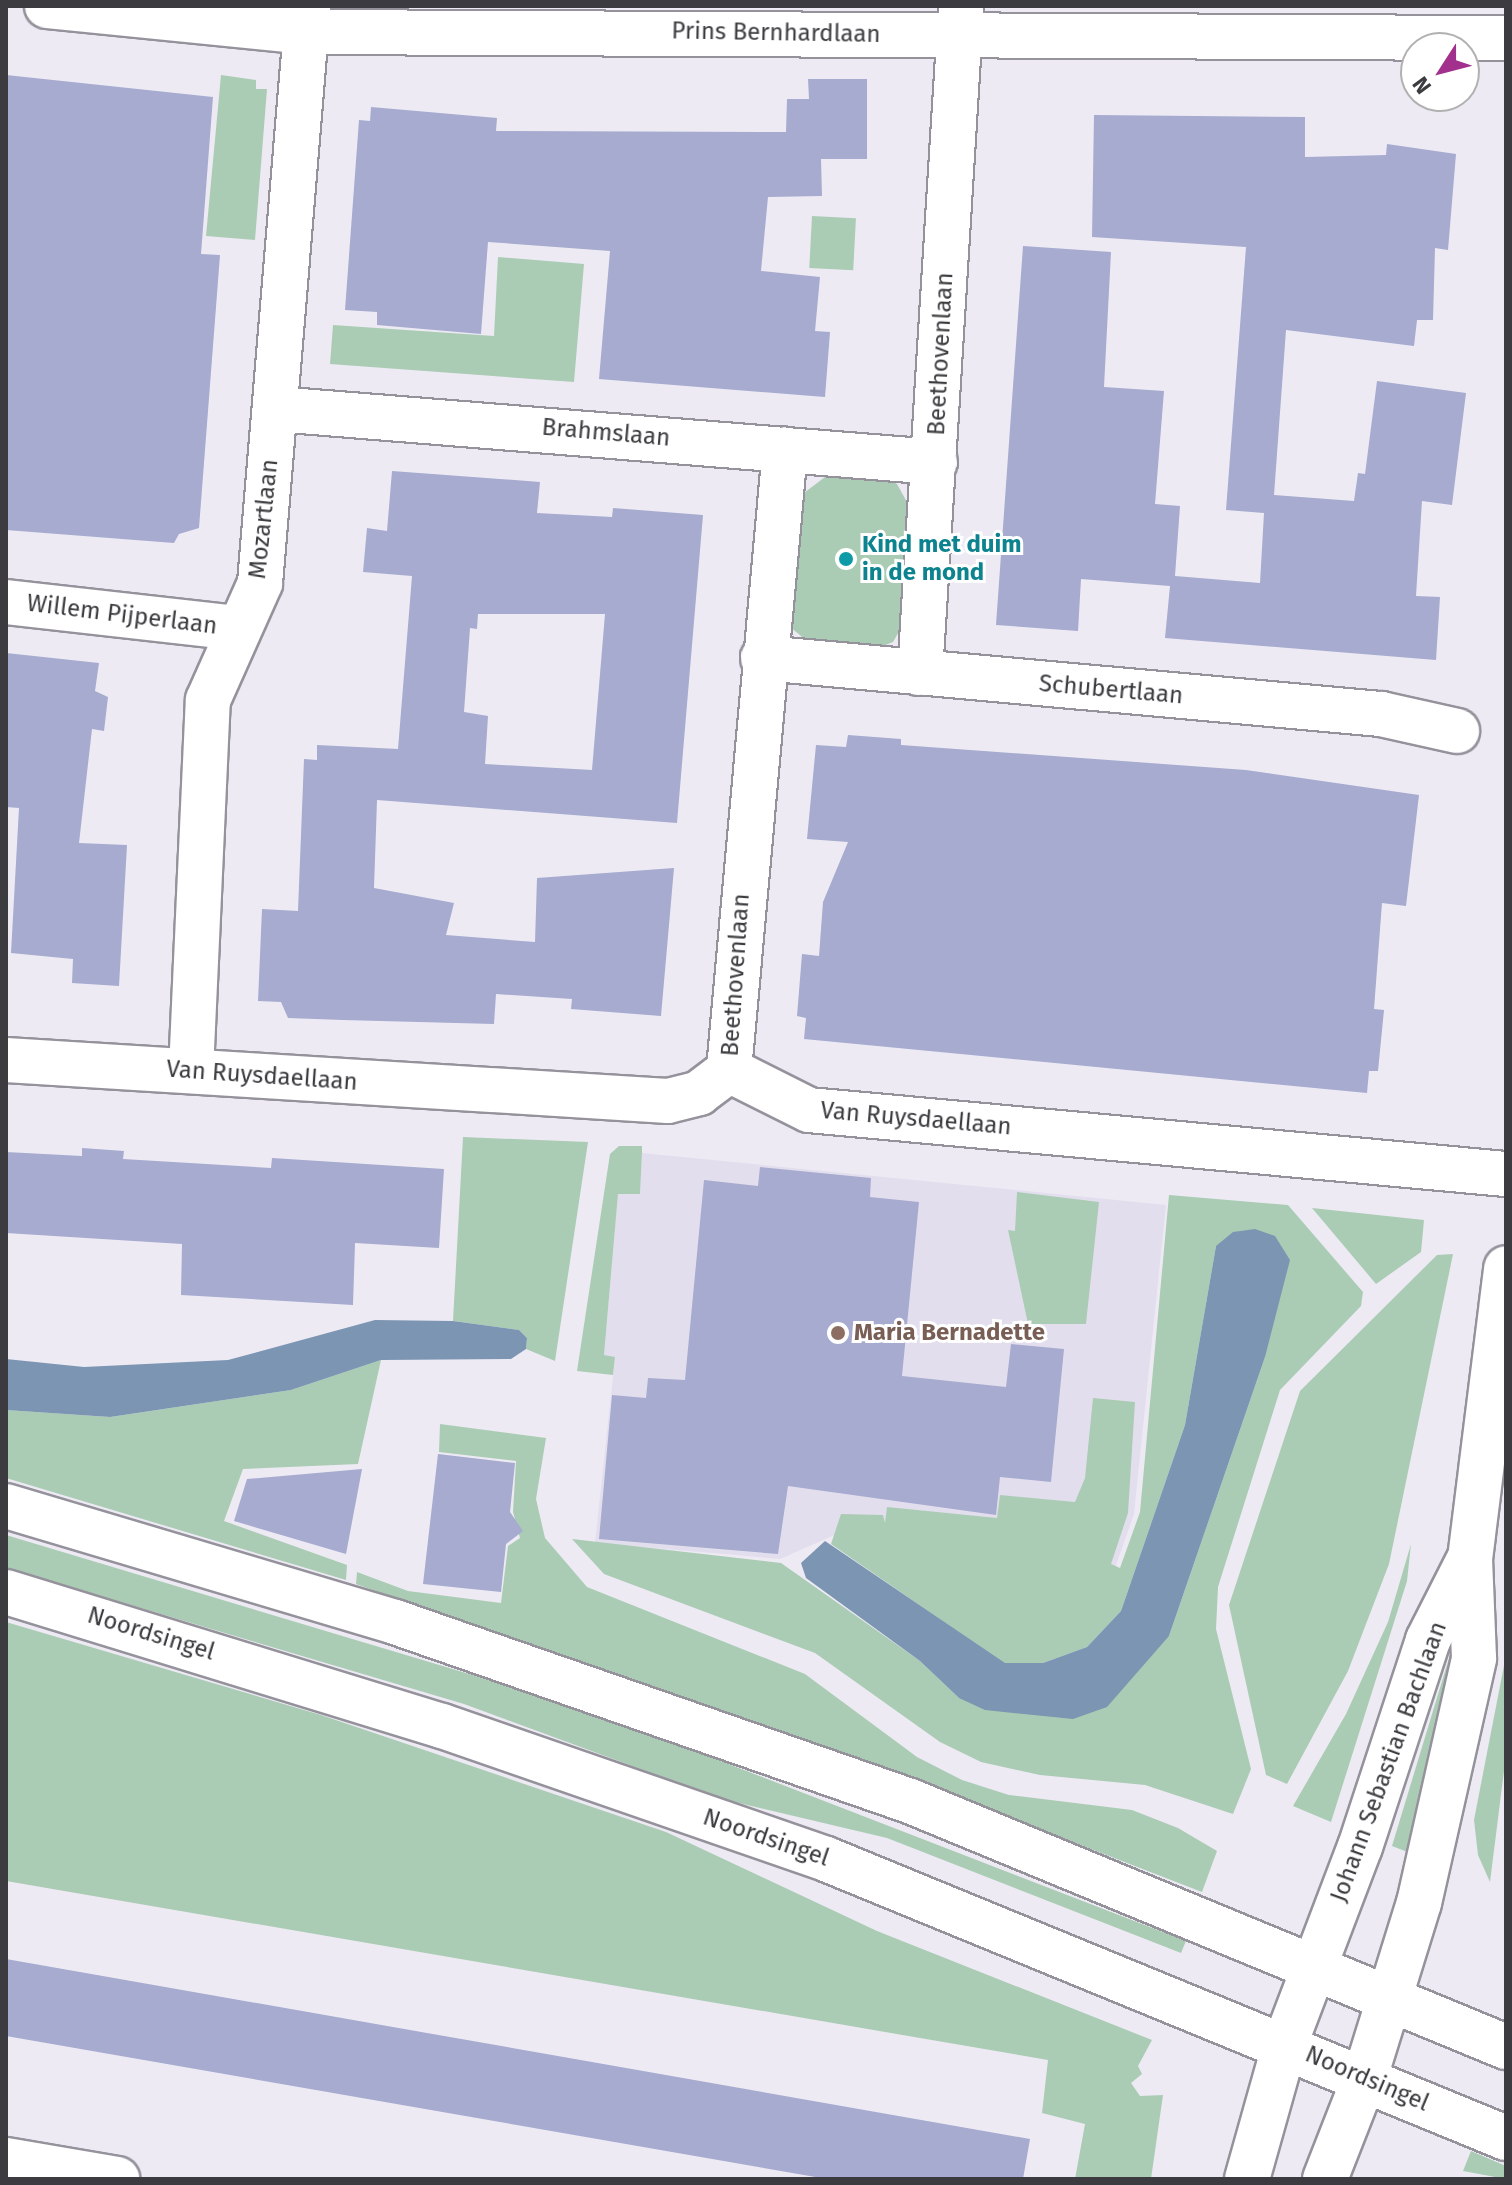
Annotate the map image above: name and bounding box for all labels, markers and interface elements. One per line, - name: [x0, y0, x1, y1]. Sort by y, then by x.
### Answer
- street label: Prins Bernhardlaan: [671, 17, 881, 49]
- north arrow: [1400, 32, 1480, 112]
- text: N: [1407, 71, 1437, 99]
- street label: Beethovenlaan: [922, 272, 960, 436]
- street label: Brahmslaan: [541, 413, 671, 453]
- street label: Mozartlaan: [243, 458, 285, 580]
- place label: Kind met duim in de mond: [862, 531, 1022, 587]
- marker: Kind met duim in de mond: [837, 550, 855, 568]
- street label: Willem Pijperlaan: [25, 589, 219, 641]
- street label: Schubertlaan: [1038, 669, 1184, 711]
- street label: Beethovenlaan: [716, 893, 756, 1057]
- street label: Van Ruysdaellaan: [165, 1055, 359, 1097]
- street label: Van Ruysdaellaan: [819, 1096, 1013, 1142]
- place label: Maria Bernadette: [854, 1319, 1045, 1347]
- marker: Maria Bernadette: [829, 1324, 847, 1342]
- street label: Noordsingel: [84, 1601, 218, 1667]
- street label: Johann Sebastian Bachlaan: [1325, 1618, 1453, 1906]
- street label: Noordsingel: [699, 1803, 833, 1873]
- street label: Noordsingel: [1301, 2040, 1433, 2118]

